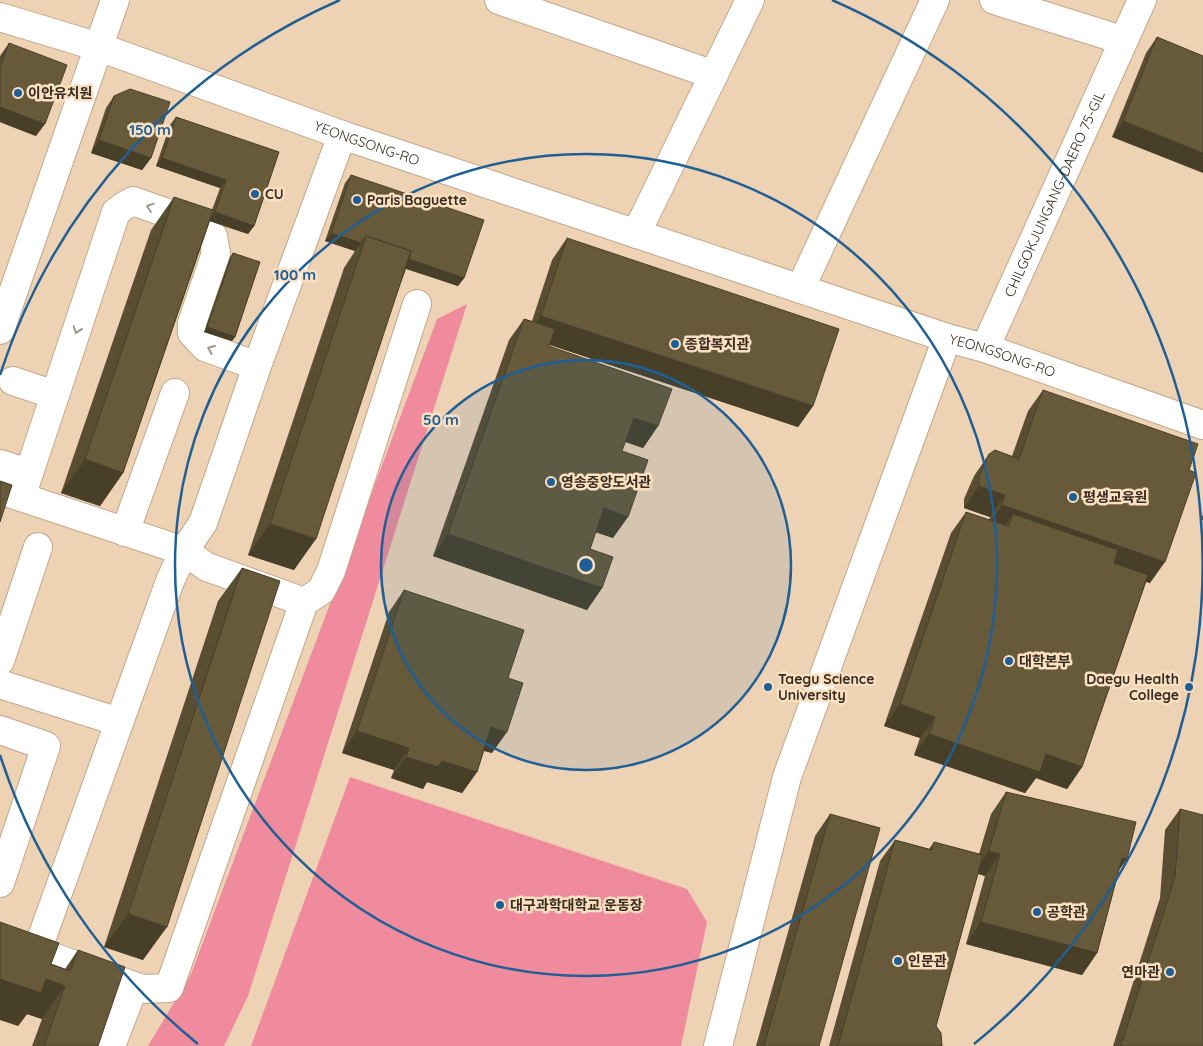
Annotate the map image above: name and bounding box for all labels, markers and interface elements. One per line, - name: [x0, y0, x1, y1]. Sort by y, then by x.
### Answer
- place label: 이안유치원: [28, 84, 92, 102]
- marker: 이안유치원: [12, 87, 24, 99]
- street label: CHILGOKJUNGANG-DAERO 75-GIL: [1000, 88, 1109, 300]
- street label: YEONGSONG-RO: [312, 117, 422, 169]
- text: 150 m: [129, 120, 171, 139]
- place label: CU: [265, 185, 284, 203]
- marker: CU: [249, 188, 261, 200]
- place label: Paris Baguette: [367, 191, 467, 209]
- marker: Paris Baguette: [351, 194, 363, 206]
- one-way arrow: [146, 203, 155, 213]
- text: 100 m: [274, 265, 316, 284]
- one-way arrow: [73, 326, 83, 334]
- street label: YEONGSONG-RO: [947, 330, 1058, 381]
- place label: 종합복지관: [685, 335, 750, 353]
- marker: 종합복지관: [669, 338, 681, 350]
- one-way arrow: [207, 345, 216, 355]
- text: 50 m: [423, 410, 459, 429]
- place label: 영송중앙도서관: [561, 473, 651, 491]
- marker: 영송중앙도서관: [545, 476, 557, 488]
- place label: 평생교육원: [1083, 488, 1147, 506]
- marker: 평생교육원: [1067, 491, 1079, 503]
- centre of rings: [577, 556, 595, 574]
- place label: 대학본부: [1019, 652, 1071, 670]
- marker: 대학본부: [1003, 655, 1015, 667]
- place label: Taegu Science University: [778, 670, 874, 704]
- place label: Daegu Health College: [1086, 670, 1179, 704]
- marker: Taegu Science University: [762, 681, 774, 693]
- marker: Daegu Health College: [1183, 681, 1195, 693]
- place label: 대구과학대학교 운동장: [510, 896, 643, 914]
- marker: 대구과학대학교 운동장: [494, 899, 506, 911]
- place label: 공학관: [1047, 903, 1086, 921]
- marker: 공학관: [1031, 906, 1043, 918]
- place label: 인문관: [908, 952, 947, 970]
- marker: 인문관: [892, 955, 904, 967]
- place label: 연마관: [1121, 963, 1160, 981]
- marker: 연마관: [1164, 966, 1176, 978]

